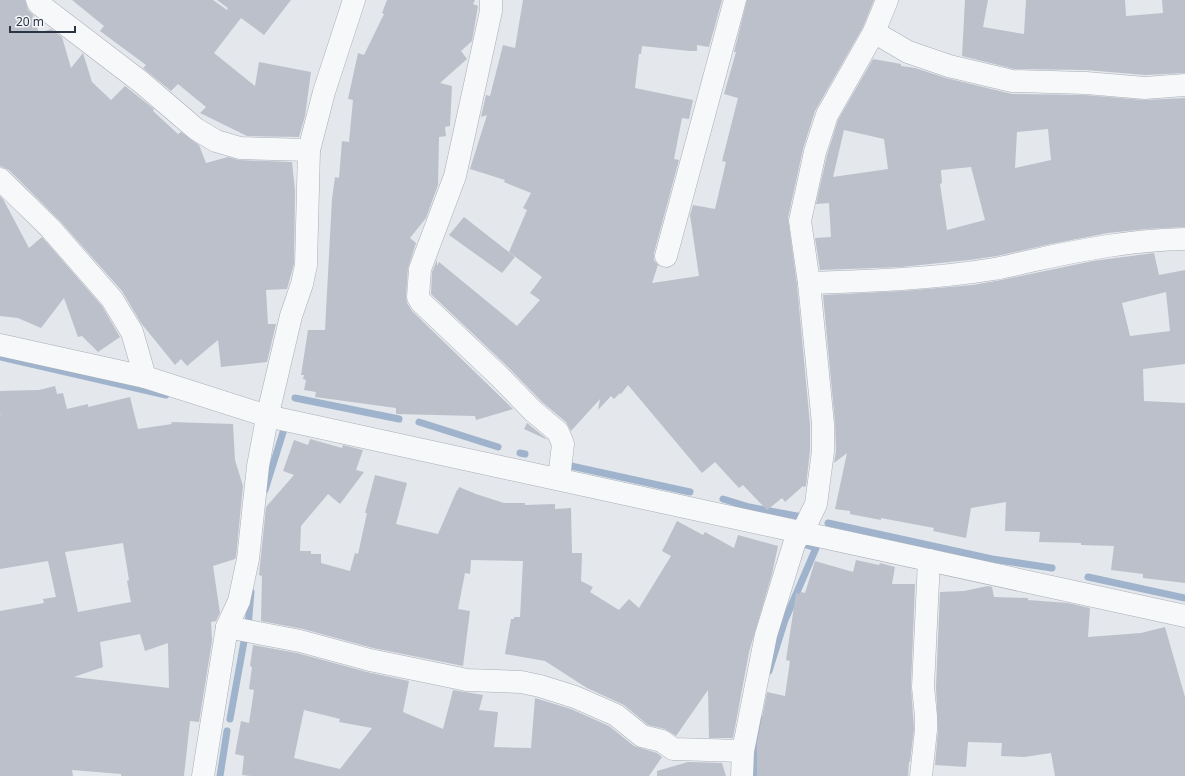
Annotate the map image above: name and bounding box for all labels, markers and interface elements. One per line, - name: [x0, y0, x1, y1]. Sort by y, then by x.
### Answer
- scale bar: [10, 8, 75, 34]
- text: 20 m: [16, 13, 44, 30]

